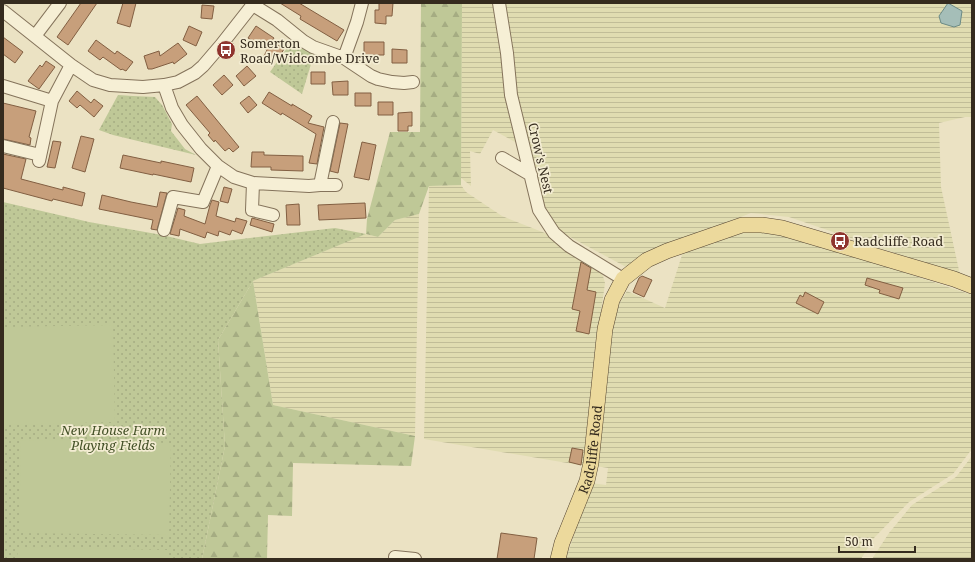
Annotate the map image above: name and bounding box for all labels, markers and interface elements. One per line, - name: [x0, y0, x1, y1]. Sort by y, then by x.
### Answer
- place label: Somerton Road/Widcombe Drive: [240, 34, 380, 67]
- bus stop icon: Somerton Road/Widcombe Drive: [215, 39, 237, 61]
- street label: Crow's Nest: [524, 121, 558, 196]
- bus stop icon: Radcliffe Road: [829, 230, 851, 252]
- place label: Radcliffe Road: [854, 232, 943, 250]
- street label: Radcliffe Road: [574, 404, 606, 496]
- park label: New House Farm Playing Fields: [60, 421, 165, 454]
- scale bar: [839, 528, 915, 554]
- text: 50 m: [845, 533, 873, 550]

